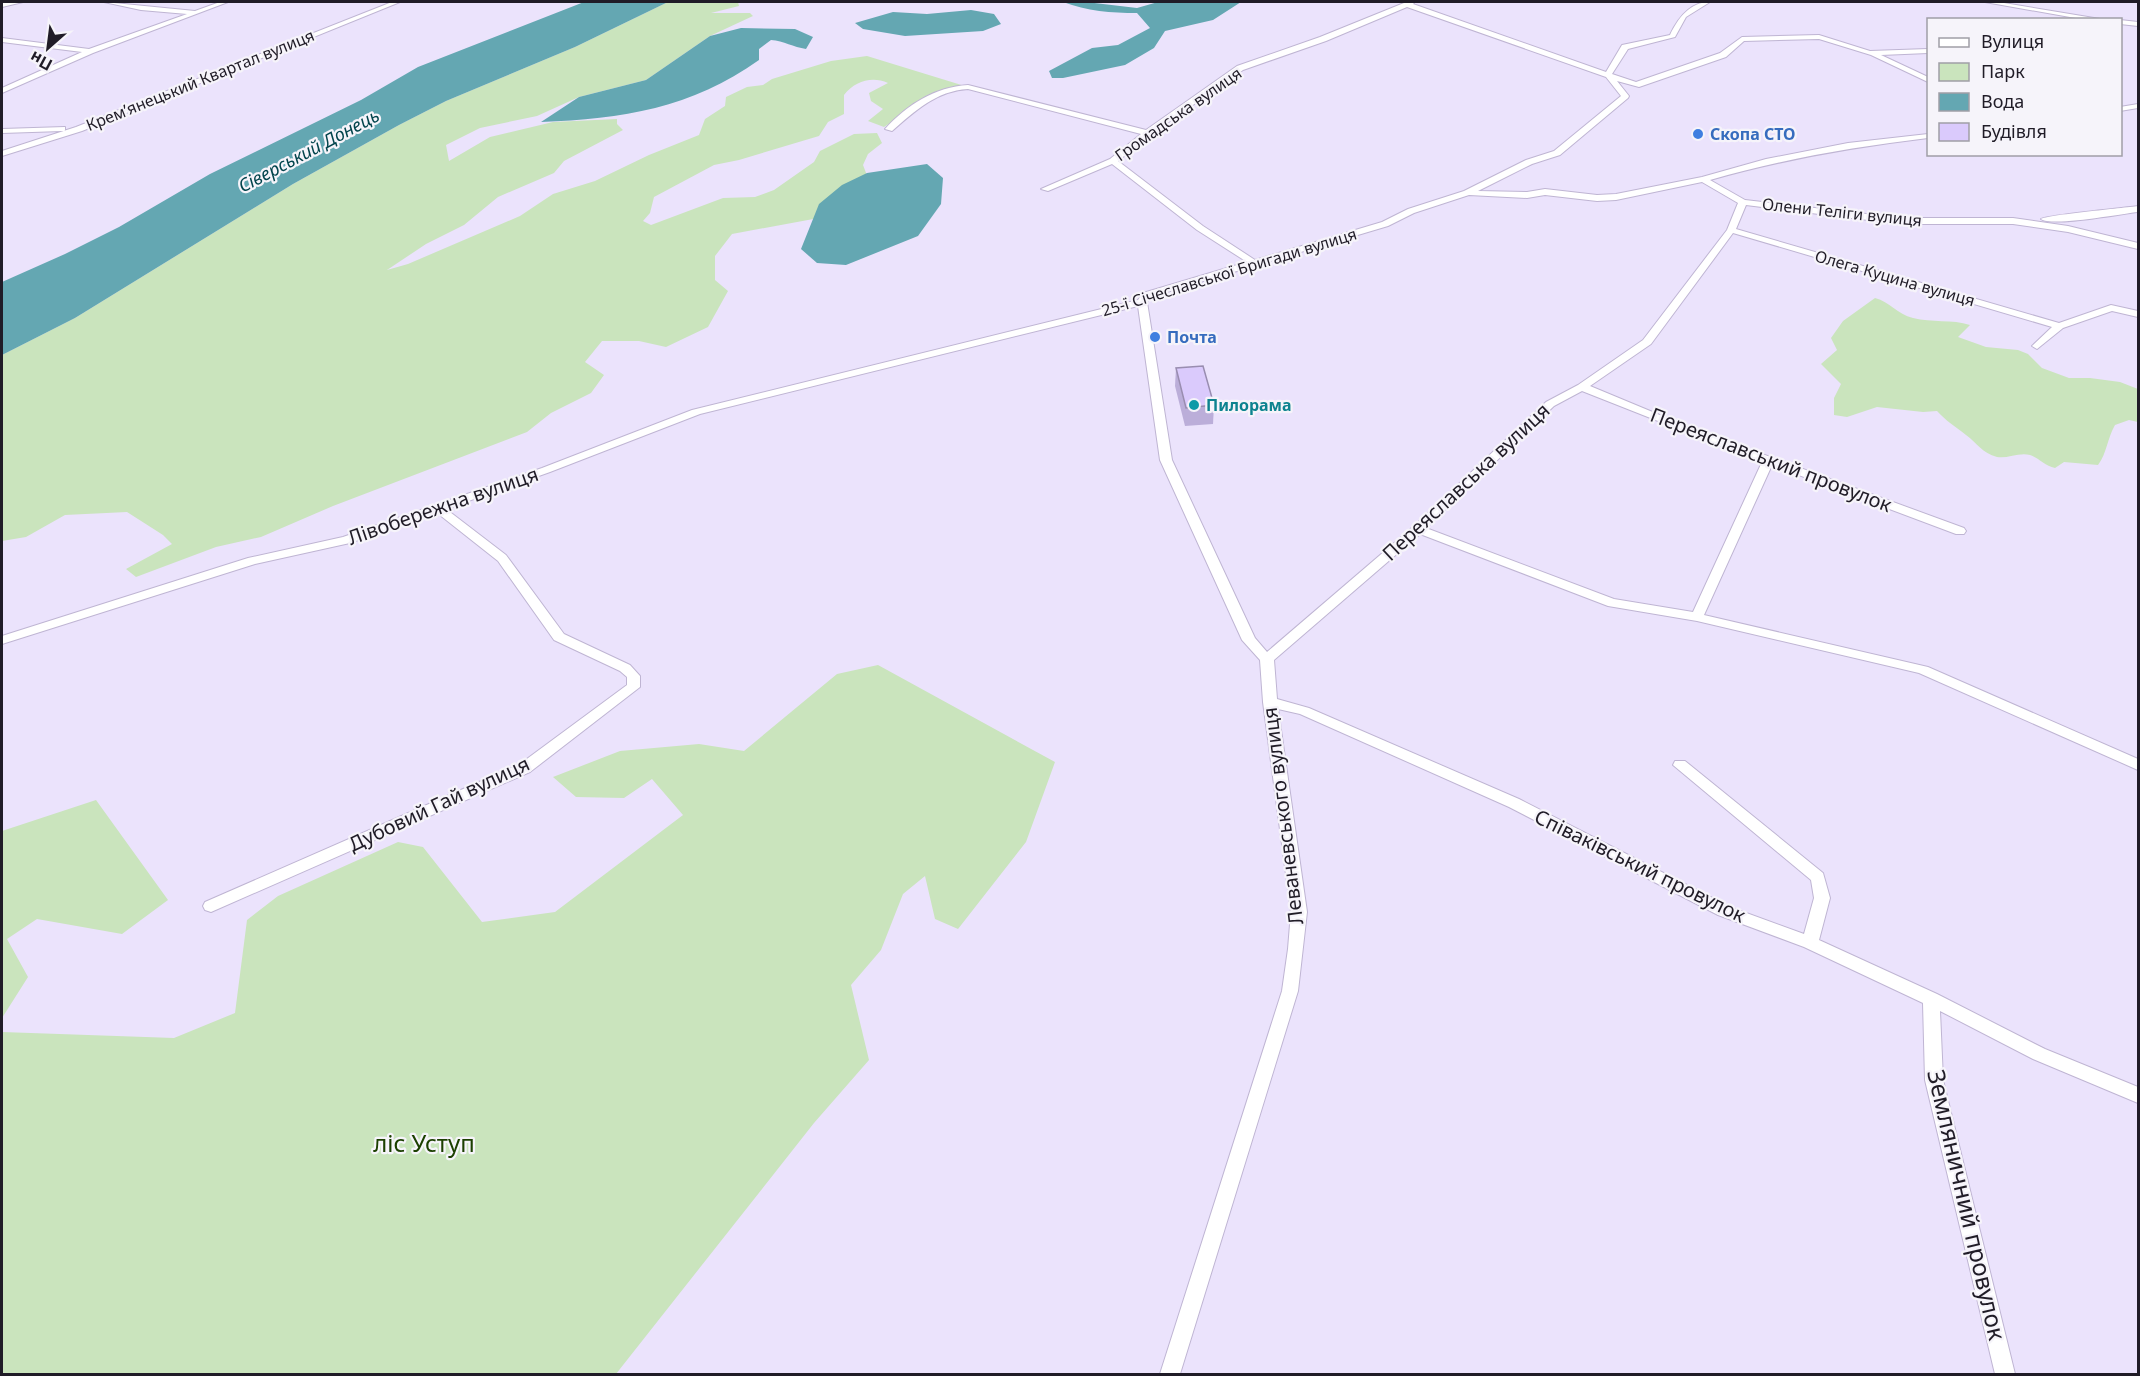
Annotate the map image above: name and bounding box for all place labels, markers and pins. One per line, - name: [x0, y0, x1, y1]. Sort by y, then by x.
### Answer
- place label: Скопа СТО: [1710, 123, 1796, 145]
- marker: Скопа СТО: [1691, 127, 1705, 141]
- place label: Почта: [1167, 326, 1217, 348]
- marker: Почта: [1148, 330, 1162, 344]
- place label: Пилорама: [1206, 394, 1292, 416]
- marker: Пилорама: [1187, 398, 1201, 412]

